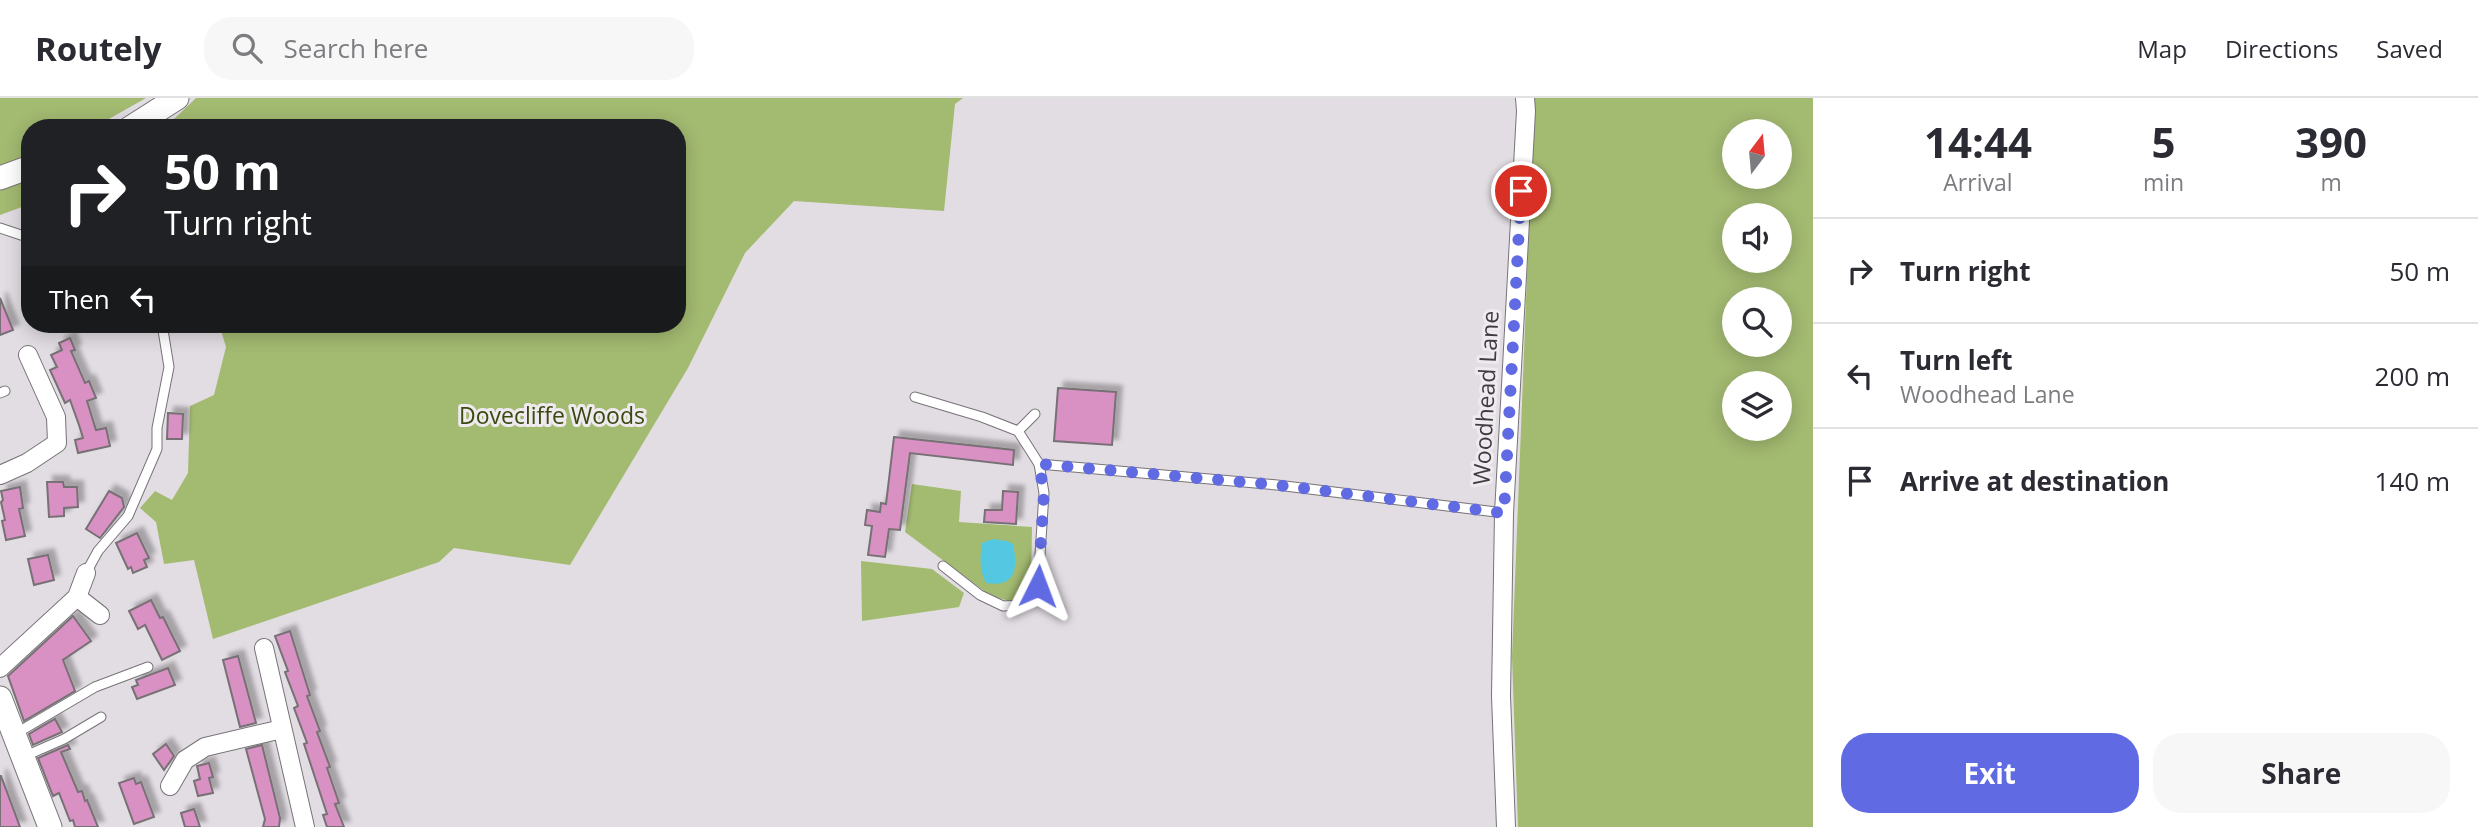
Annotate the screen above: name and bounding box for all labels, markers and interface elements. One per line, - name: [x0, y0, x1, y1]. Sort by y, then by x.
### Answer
- search box: [204, 17, 694, 80]
- text: Routely: [35, 26, 162, 71]
- icon: search: [228, 29, 266, 67]
- text: Search here: [284, 30, 428, 66]
- text: Map: [2137, 32, 2187, 65]
- text: Directions: [2225, 32, 2338, 65]
- text: Saved: [2376, 32, 2443, 65]
- text: 14:44: [1924, 113, 2032, 170]
- text: 5: [2151, 113, 2176, 170]
- text: 390: [2295, 113, 2367, 170]
- north arrow: [1722, 119, 1792, 189]
- map controls: [1722, 119, 1792, 441]
- text: 50 m: [164, 138, 281, 204]
- icon: right: [49, 147, 140, 238]
- pin: [1491, 161, 1551, 221]
- text: Arrival: [1943, 166, 2013, 198]
- text: min: [2143, 166, 2184, 198]
- text: m: [2320, 166, 2342, 198]
- icon: arrive: [1502, 172, 1540, 210]
- text: Turn right: [164, 201, 312, 244]
- button: sound: [1722, 203, 1792, 273]
- icon: right: [1841, 252, 1879, 290]
- text: Turn right: [1900, 253, 2031, 289]
- text: 50 m: [2389, 253, 2450, 289]
- icon: left: [124, 280, 162, 318]
- text: Then: [49, 281, 110, 317]
- button: search: [1722, 287, 1792, 357]
- street label: Woodhead Lane: [1464, 310, 1506, 486]
- text: Turn left: [1900, 342, 2012, 378]
- icon: left: [1841, 357, 1879, 395]
- text: 200 m: [2375, 358, 2450, 394]
- button: layers: [1722, 371, 1792, 441]
- text: Woodhead Lane: [1900, 378, 2075, 410]
- park label: Dovecliffe Woods: [459, 399, 645, 431]
- icon: arrive: [1841, 462, 1879, 500]
- text: Arrive at destination: [1900, 463, 2169, 499]
- text: 140 m: [2375, 463, 2450, 499]
- position arrow: [1001, 549, 1075, 623]
- button: Exit: [1841, 733, 2139, 813]
- button: Share: [2153, 733, 2450, 813]

